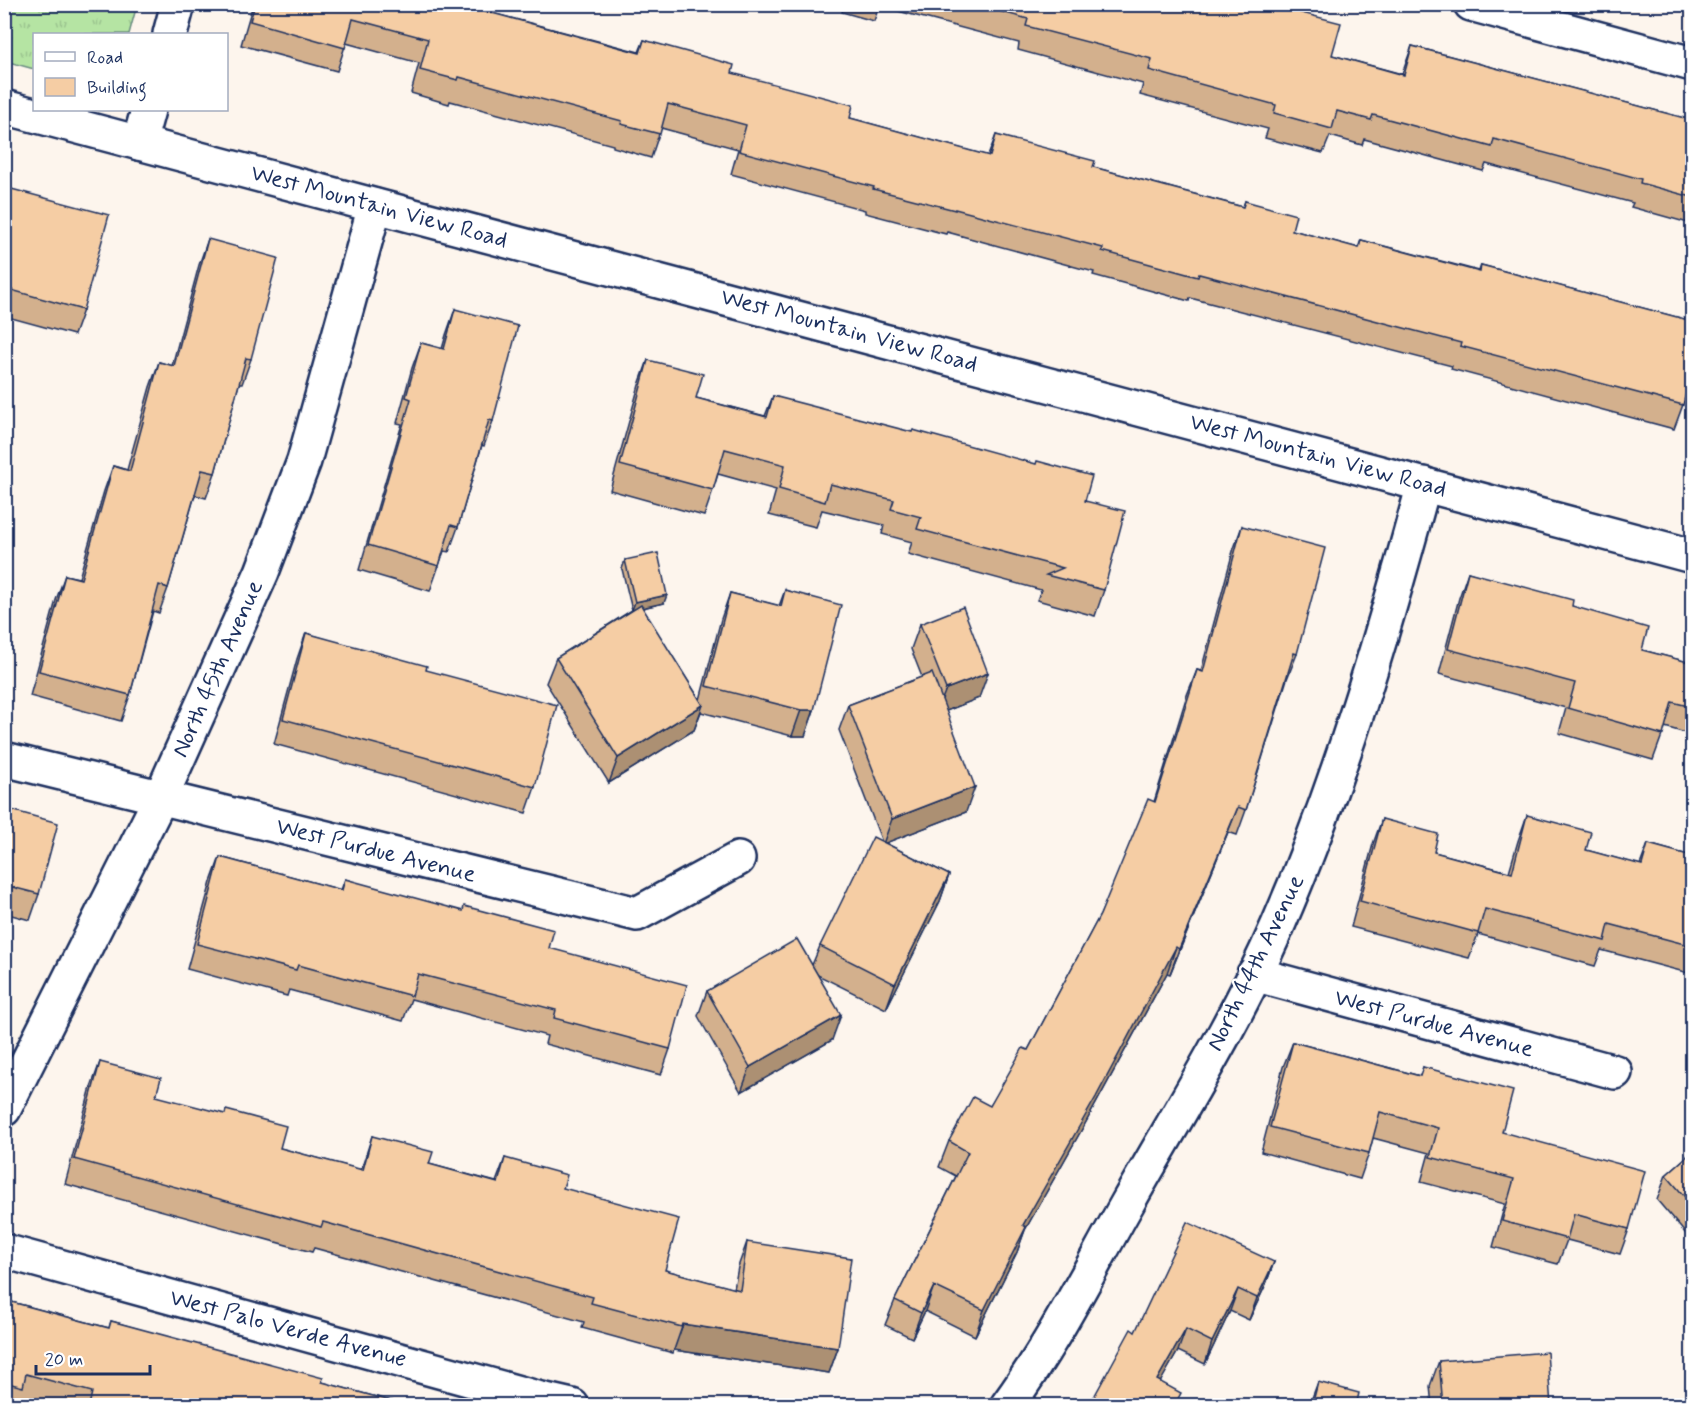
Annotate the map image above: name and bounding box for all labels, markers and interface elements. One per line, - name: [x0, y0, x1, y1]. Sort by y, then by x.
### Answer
- legend: [33, 33, 228, 111]
- text: Road: [87, 46, 123, 70]
- text: Building: [87, 76, 147, 102]
- street label: West Mountain View Road: [247, 158, 511, 256]
- street label: West Mountain View Road: [717, 282, 981, 380]
- street label: West Mountain View Road: [1186, 407, 1450, 505]
- street label: North 45th Avenue: [165, 575, 271, 762]
- street label: West Purdue Avenue: [273, 811, 479, 891]
- street label: North 44th Avenue: [1200, 869, 1312, 1056]
- street label: West Purdue Avenue: [1331, 983, 1537, 1066]
- street label: West Palo Verde Avenue: [166, 1282, 410, 1376]
- scale bar: [36, 1338, 150, 1376]
- text: 20 m: [45, 1348, 83, 1372]

